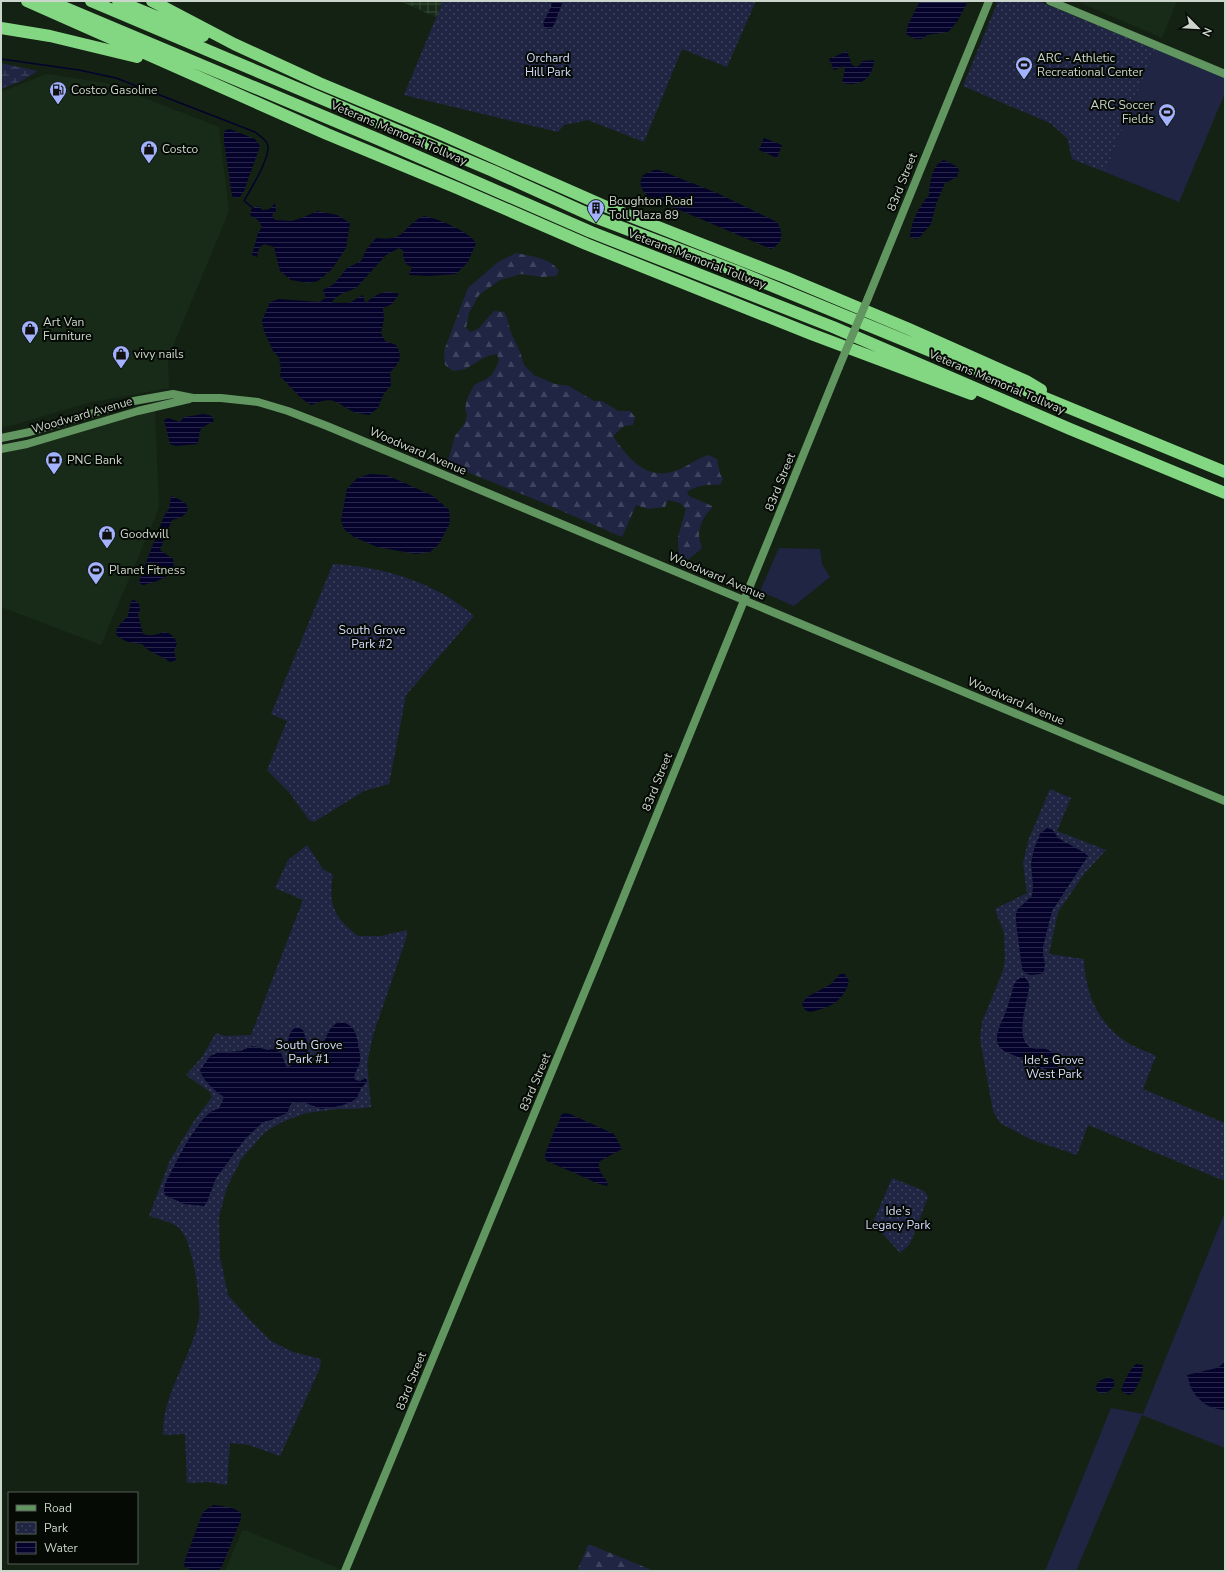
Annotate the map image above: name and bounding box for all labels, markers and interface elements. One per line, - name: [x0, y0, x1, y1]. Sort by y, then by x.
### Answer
- north arrow: [1178, 8, 1218, 48]
- text: N: [1198, 25, 1215, 39]
- park label: Orchard Hill Park: [525, 50, 572, 80]
- place label: ARC - Athletic Recreational Center: [1037, 50, 1144, 80]
- sports icon: ARC - Athletic Recreational Center: [1014, 55, 1034, 80]
- fuel station icon: Costco Gasoline: [48, 80, 68, 105]
- place label: Costco Gasoline: [71, 82, 157, 98]
- street label: Veterans Memorial Tollway: [327, 97, 470, 169]
- place label: ARC Soccer Fields: [1091, 97, 1155, 127]
- sports icon: ARC Soccer Fields: [1157, 102, 1177, 127]
- shop icon: Costco: [139, 139, 159, 164]
- place label: Costco: [162, 141, 199, 157]
- street label: 83rd Street: [883, 150, 921, 213]
- place label: Boughton Road Toll Plaza 89: [609, 193, 693, 223]
- building icon: Boughton Road Toll Plaza 89: [586, 198, 606, 223]
- street label: Veterans Memorial Tollway: [625, 225, 769, 293]
- place label: Art Van Furniture: [43, 314, 92, 344]
- shop icon: Art Van Furniture: [20, 319, 40, 344]
- shop icon: vivy nails: [111, 344, 131, 369]
- place label: vivy nails: [134, 346, 184, 362]
- street label: Veterans Memorial Tollway: [925, 346, 1068, 418]
- street label: Woodward Avenue: [30, 393, 134, 437]
- street label: Woodward Avenue: [367, 423, 469, 479]
- bank icon: PNC Bank: [44, 450, 64, 475]
- street label: 83rd Street: [761, 450, 799, 513]
- place label: PNC Bank: [67, 452, 123, 468]
- shop icon: Goodwill: [97, 524, 117, 549]
- place label: Goodwill: [120, 526, 169, 542]
- street label: Woodward Avenue: [666, 548, 768, 604]
- sports icon: Planet Fitness: [86, 560, 106, 585]
- place label: Planet Fitness: [109, 562, 186, 578]
- park label: South Grove Park #2: [339, 622, 405, 652]
- street label: Woodward Avenue: [965, 673, 1067, 729]
- street label: 83rd Street: [638, 750, 676, 813]
- park label: South Grove Park #1: [276, 1037, 342, 1067]
- street label: 83rd Street: [516, 1050, 555, 1113]
- park label: Ide's Grove West Park: [1024, 1052, 1084, 1082]
- park label: Ide's Legacy Park: [865, 1203, 932, 1233]
- street label: 83rd Street: [392, 1349, 430, 1412]
- legend: [8, 1492, 138, 1564]
- text: Road: [44, 1500, 72, 1516]
- text: Park: [44, 1520, 69, 1536]
- text: Water: [44, 1540, 78, 1556]

